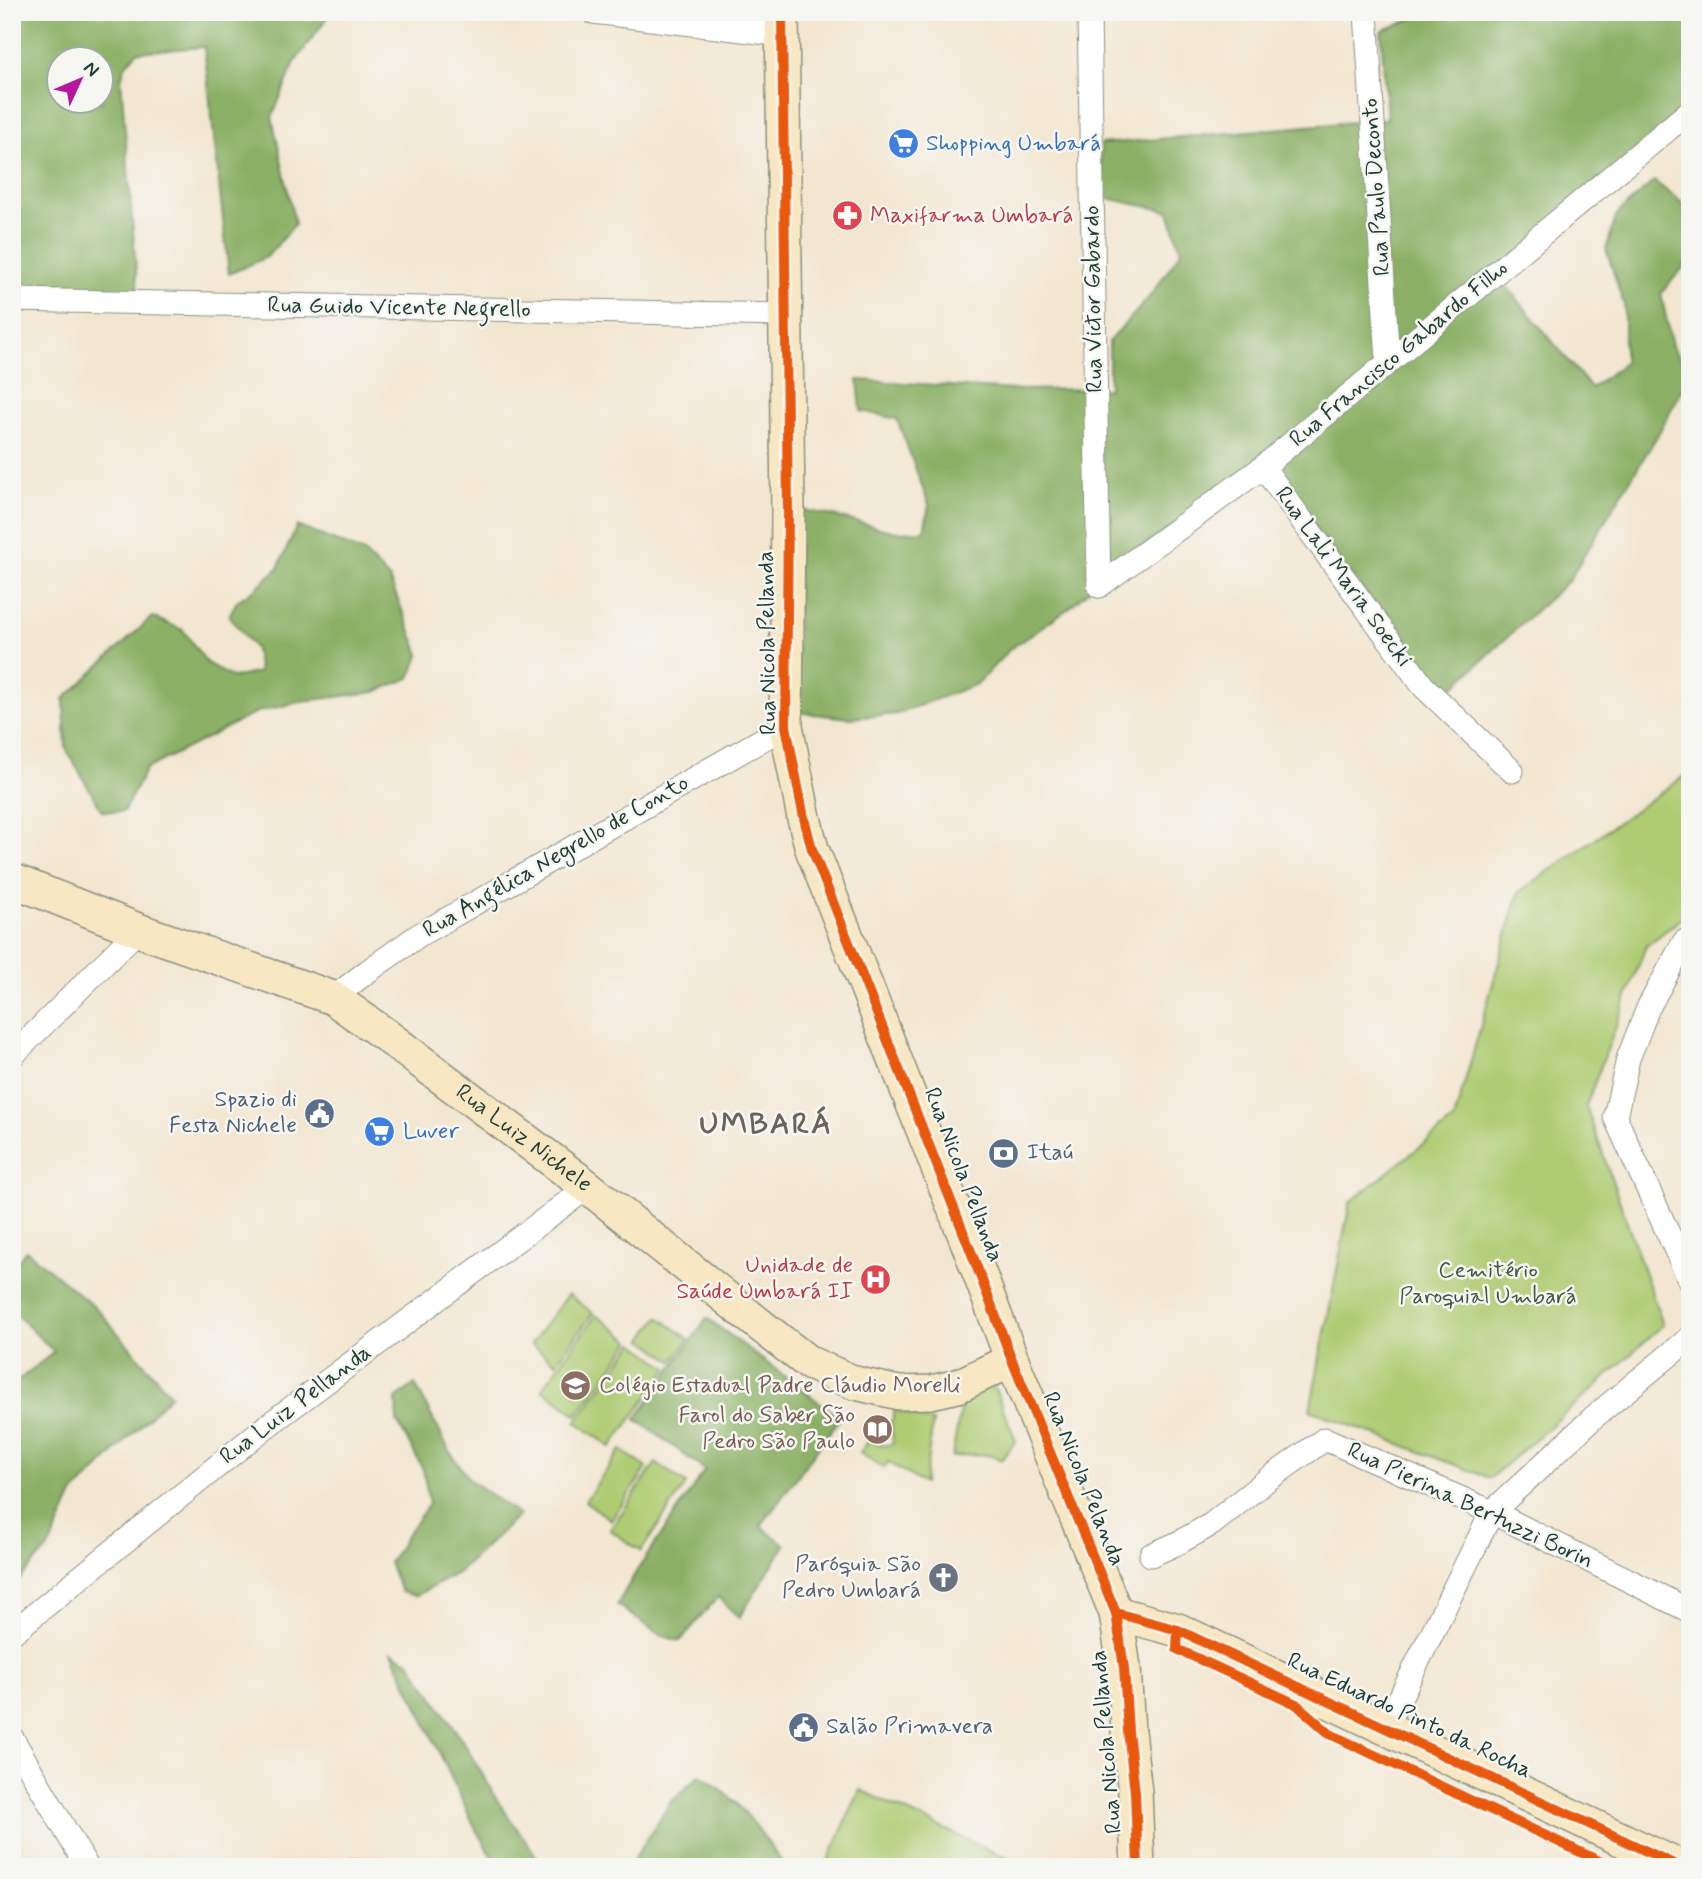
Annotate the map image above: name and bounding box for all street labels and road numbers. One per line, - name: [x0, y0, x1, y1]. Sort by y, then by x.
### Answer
- street label: Rua Paulo Deconto: [1356, 97, 1398, 277]
- street label: Rua Victor Gabardo: [1077, 205, 1111, 393]
- street label: Rua Francisco Gabardo Filho: [1283, 254, 1515, 454]
- street label: Rua Guido Vicente Negrello: [267, 291, 531, 327]
- street label: Rua Lali Maria Soecki: [1267, 481, 1419, 673]
- street label: Rua Nicola Pellanda: [751, 551, 785, 735]
- street label: Rua Angélica Negrello de Conto: [418, 768, 695, 947]
- street label: Rua Luiz Nichele: [449, 1078, 598, 1200]
- street label: Rua Nicola Pellanda: [916, 1084, 1010, 1266]
- street label: Rua Luiz Pellanda: [214, 1338, 378, 1472]
- street label: Rua Nicola Pelanda: [1034, 1388, 1132, 1570]
- street label: Rua Pierina Bertuzzi Borin: [1342, 1436, 1598, 1576]
- street label: Rua Eduardo Pinto da Rocha: [1282, 1646, 1536, 1786]
- street label: Rua Nicola Pellanda: [1084, 1649, 1130, 1835]

